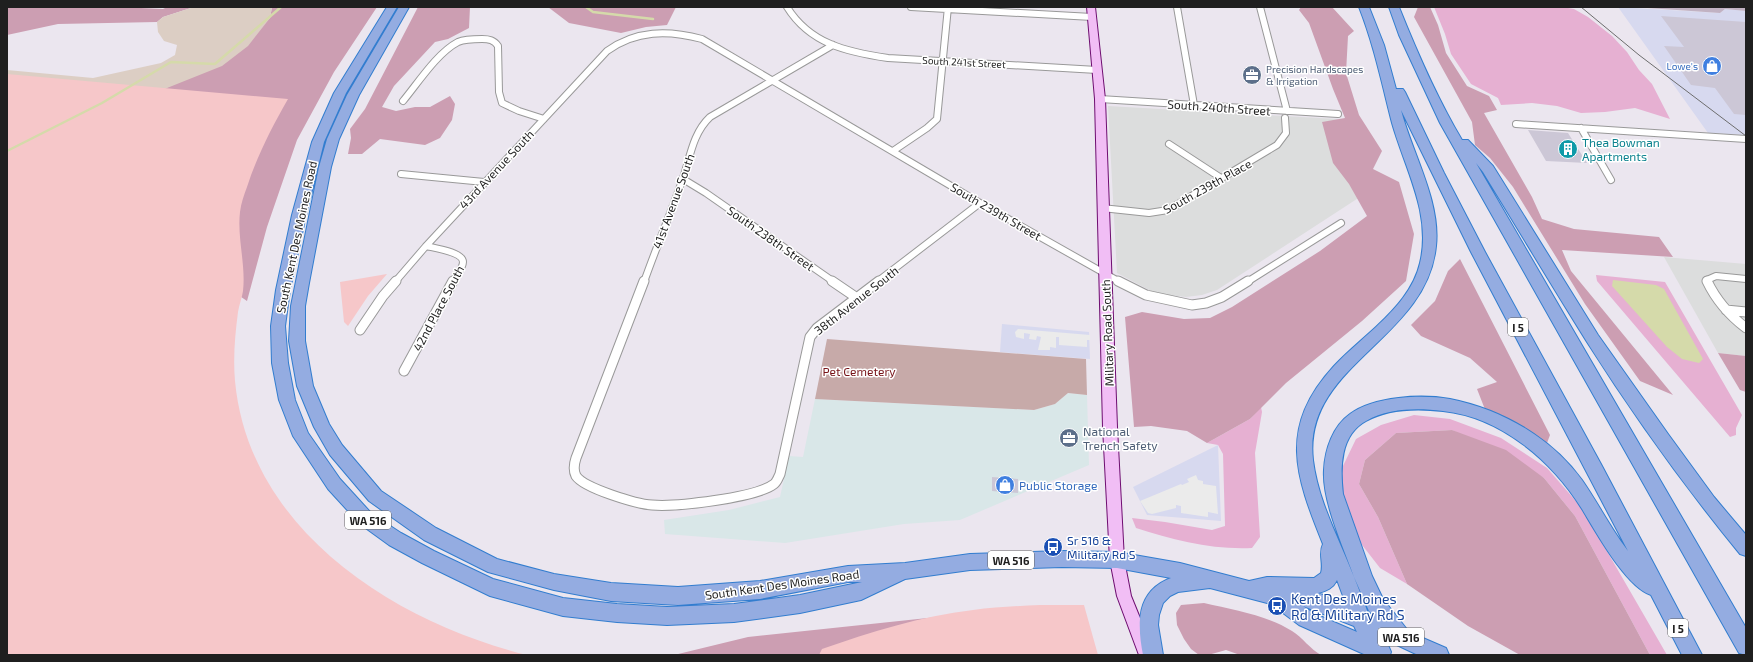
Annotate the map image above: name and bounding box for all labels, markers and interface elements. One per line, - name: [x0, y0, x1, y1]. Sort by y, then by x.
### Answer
- street label: South 241st Street: [922, 54, 1006, 70]
- shop icon: Lowe's: [1701, 55, 1723, 77]
- place label: Lowe's: [1667, 60, 1698, 72]
- place label: Precision Hardscapes & Irrigation: [1266, 63, 1363, 87]
- office icon: Precision Hardscapes & Irrigation: [1241, 64, 1263, 86]
- street label: South 240th Street: [1167, 96, 1272, 118]
- street label: 43rd Avenue South: [456, 127, 536, 211]
- place label: Thea Bowman Apartments: [1582, 135, 1660, 163]
- building icon: Thea Bowman Apartments: [1557, 138, 1579, 160]
- street label: 41st Avenue South: [649, 152, 697, 250]
- street label: South 239th Place: [1161, 156, 1253, 216]
- street label: South Kent Des Moines Road: [273, 159, 319, 315]
- street label: South 239th Street: [948, 179, 1044, 243]
- street label: South 238th Street: [725, 203, 817, 273]
- street label: 42nd Place South: [410, 263, 466, 353]
- street label: 38th Avenue South: [811, 263, 901, 337]
- street label: Military Road South: [1098, 279, 1116, 387]
- road number: I 5: [1508, 318, 1528, 336]
- park label: Pet Cemetery: [822, 364, 896, 378]
- place label: National Trench Safety: [1083, 424, 1158, 452]
- office icon: National Trench Safety: [1058, 427, 1080, 449]
- shop icon: Public Storage: [994, 474, 1016, 496]
- place label: Public Storage: [1019, 478, 1097, 492]
- road number: WA 516: [345, 511, 391, 529]
- place label: Sr 516 & Military Rd S: [1067, 533, 1136, 561]
- bus stop icon: Sr 516 & Military Rd S: [1042, 536, 1064, 558]
- road number: WA 516: [988, 551, 1034, 569]
- street label: South Kent Des Moines Road: [704, 566, 860, 602]
- place label: Kent Des Moines Rd & Military Rd S: [1291, 590, 1405, 623]
- bus stop icon: Kent Des Moines Rd & Military Rd S: [1266, 595, 1288, 617]
- road number: I 5: [1668, 619, 1688, 637]
- road number: WA 516: [1378, 628, 1424, 646]

